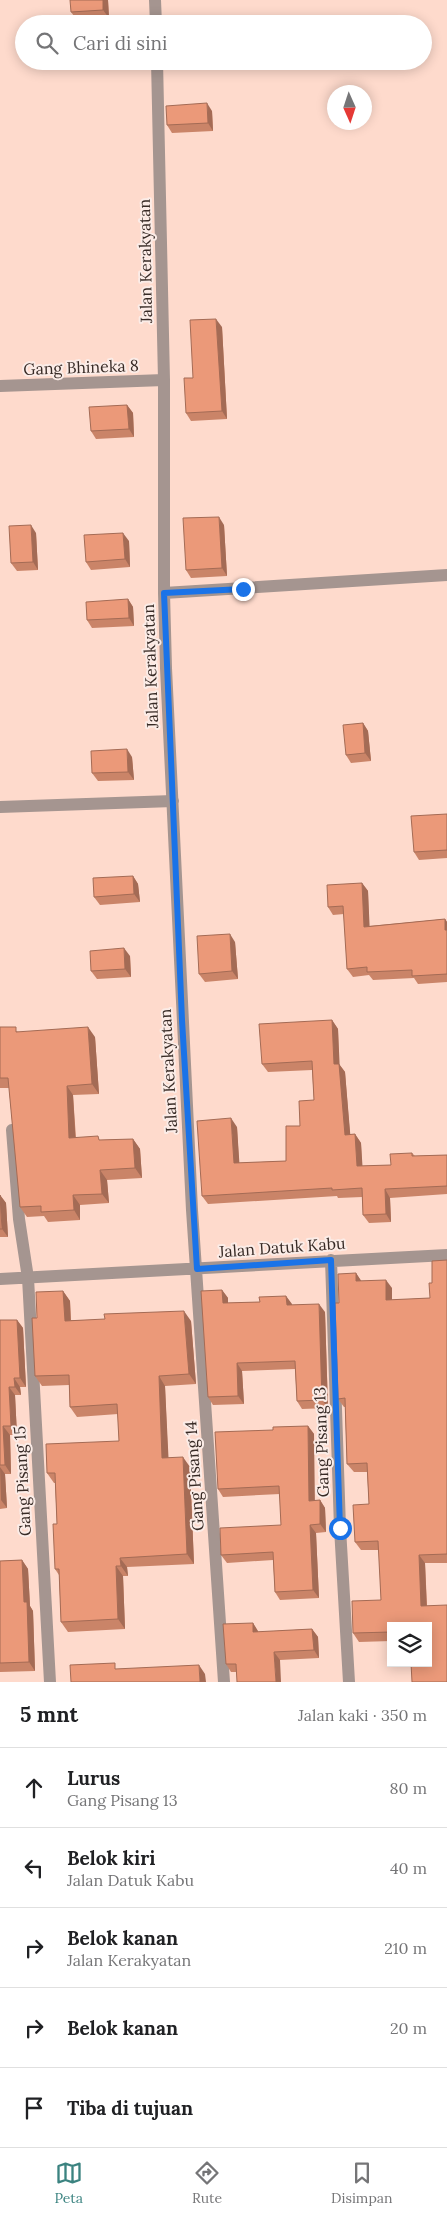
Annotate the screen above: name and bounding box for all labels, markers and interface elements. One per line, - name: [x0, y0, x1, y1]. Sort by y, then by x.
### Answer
- search box: [15, 15, 432, 70]
- icon: search: [33, 29, 61, 57]
- text: Cari di sini: [73, 31, 167, 55]
- north arrow: [327, 85, 372, 130]
- street label: Jalan Kerakyatan: [134, 198, 156, 324]
- street label: Gang Bhineka 8: [23, 355, 139, 379]
- route end: [232, 578, 255, 601]
- street label: Jalan Kerakyatan: [138, 603, 162, 729]
- street label: Jalan Kerakyatan: [155, 1008, 181, 1135]
- street label: Jalan Datuk Kabu: [217, 1233, 347, 1261]
- street label: Gang Pisang 13: [309, 1386, 333, 1498]
- street label: Gang Pisang 14: [180, 1420, 208, 1532]
- street label: Gang Pisang 15: [9, 1425, 35, 1537]
- route start: [329, 1517, 352, 1540]
- map controls: [387, 1622, 432, 1667]
- button: layers: [387, 1622, 432, 1667]
- text: 5 mnt: [20, 1701, 78, 1728]
- text: Jalan kaki · 350 m: [298, 1705, 427, 1725]
- text: Lurus: [67, 1766, 120, 1790]
- icon: ahead: [20, 1774, 48, 1802]
- text: 80 m: [390, 1778, 427, 1798]
- text: Gang Pisang 13: [67, 1790, 178, 1810]
- text: Belok kiri: [67, 1846, 156, 1870]
- icon: left: [20, 1854, 48, 1882]
- text: 40 m: [390, 1858, 427, 1878]
- text: Jalan Datuk Kabu: [67, 1870, 194, 1890]
- text: Belok kanan: [67, 1926, 178, 1950]
- icon: right: [20, 1934, 48, 1962]
- text: 210 m: [384, 1938, 427, 1958]
- text: Jalan Kerakyatan: [67, 1950, 191, 1970]
- icon: right: [20, 2014, 48, 2042]
- text: Belok kanan: [67, 2016, 178, 2040]
- text: 20 m: [390, 2018, 427, 2038]
- icon: arrive: [20, 2094, 48, 2122]
- text: Tiba di tujuan: [67, 2096, 193, 2120]
- tab: Peta: [54, 2159, 83, 2207]
- tab: Rute: [192, 2159, 222, 2207]
- tab: Disimpan: [331, 2159, 392, 2207]

